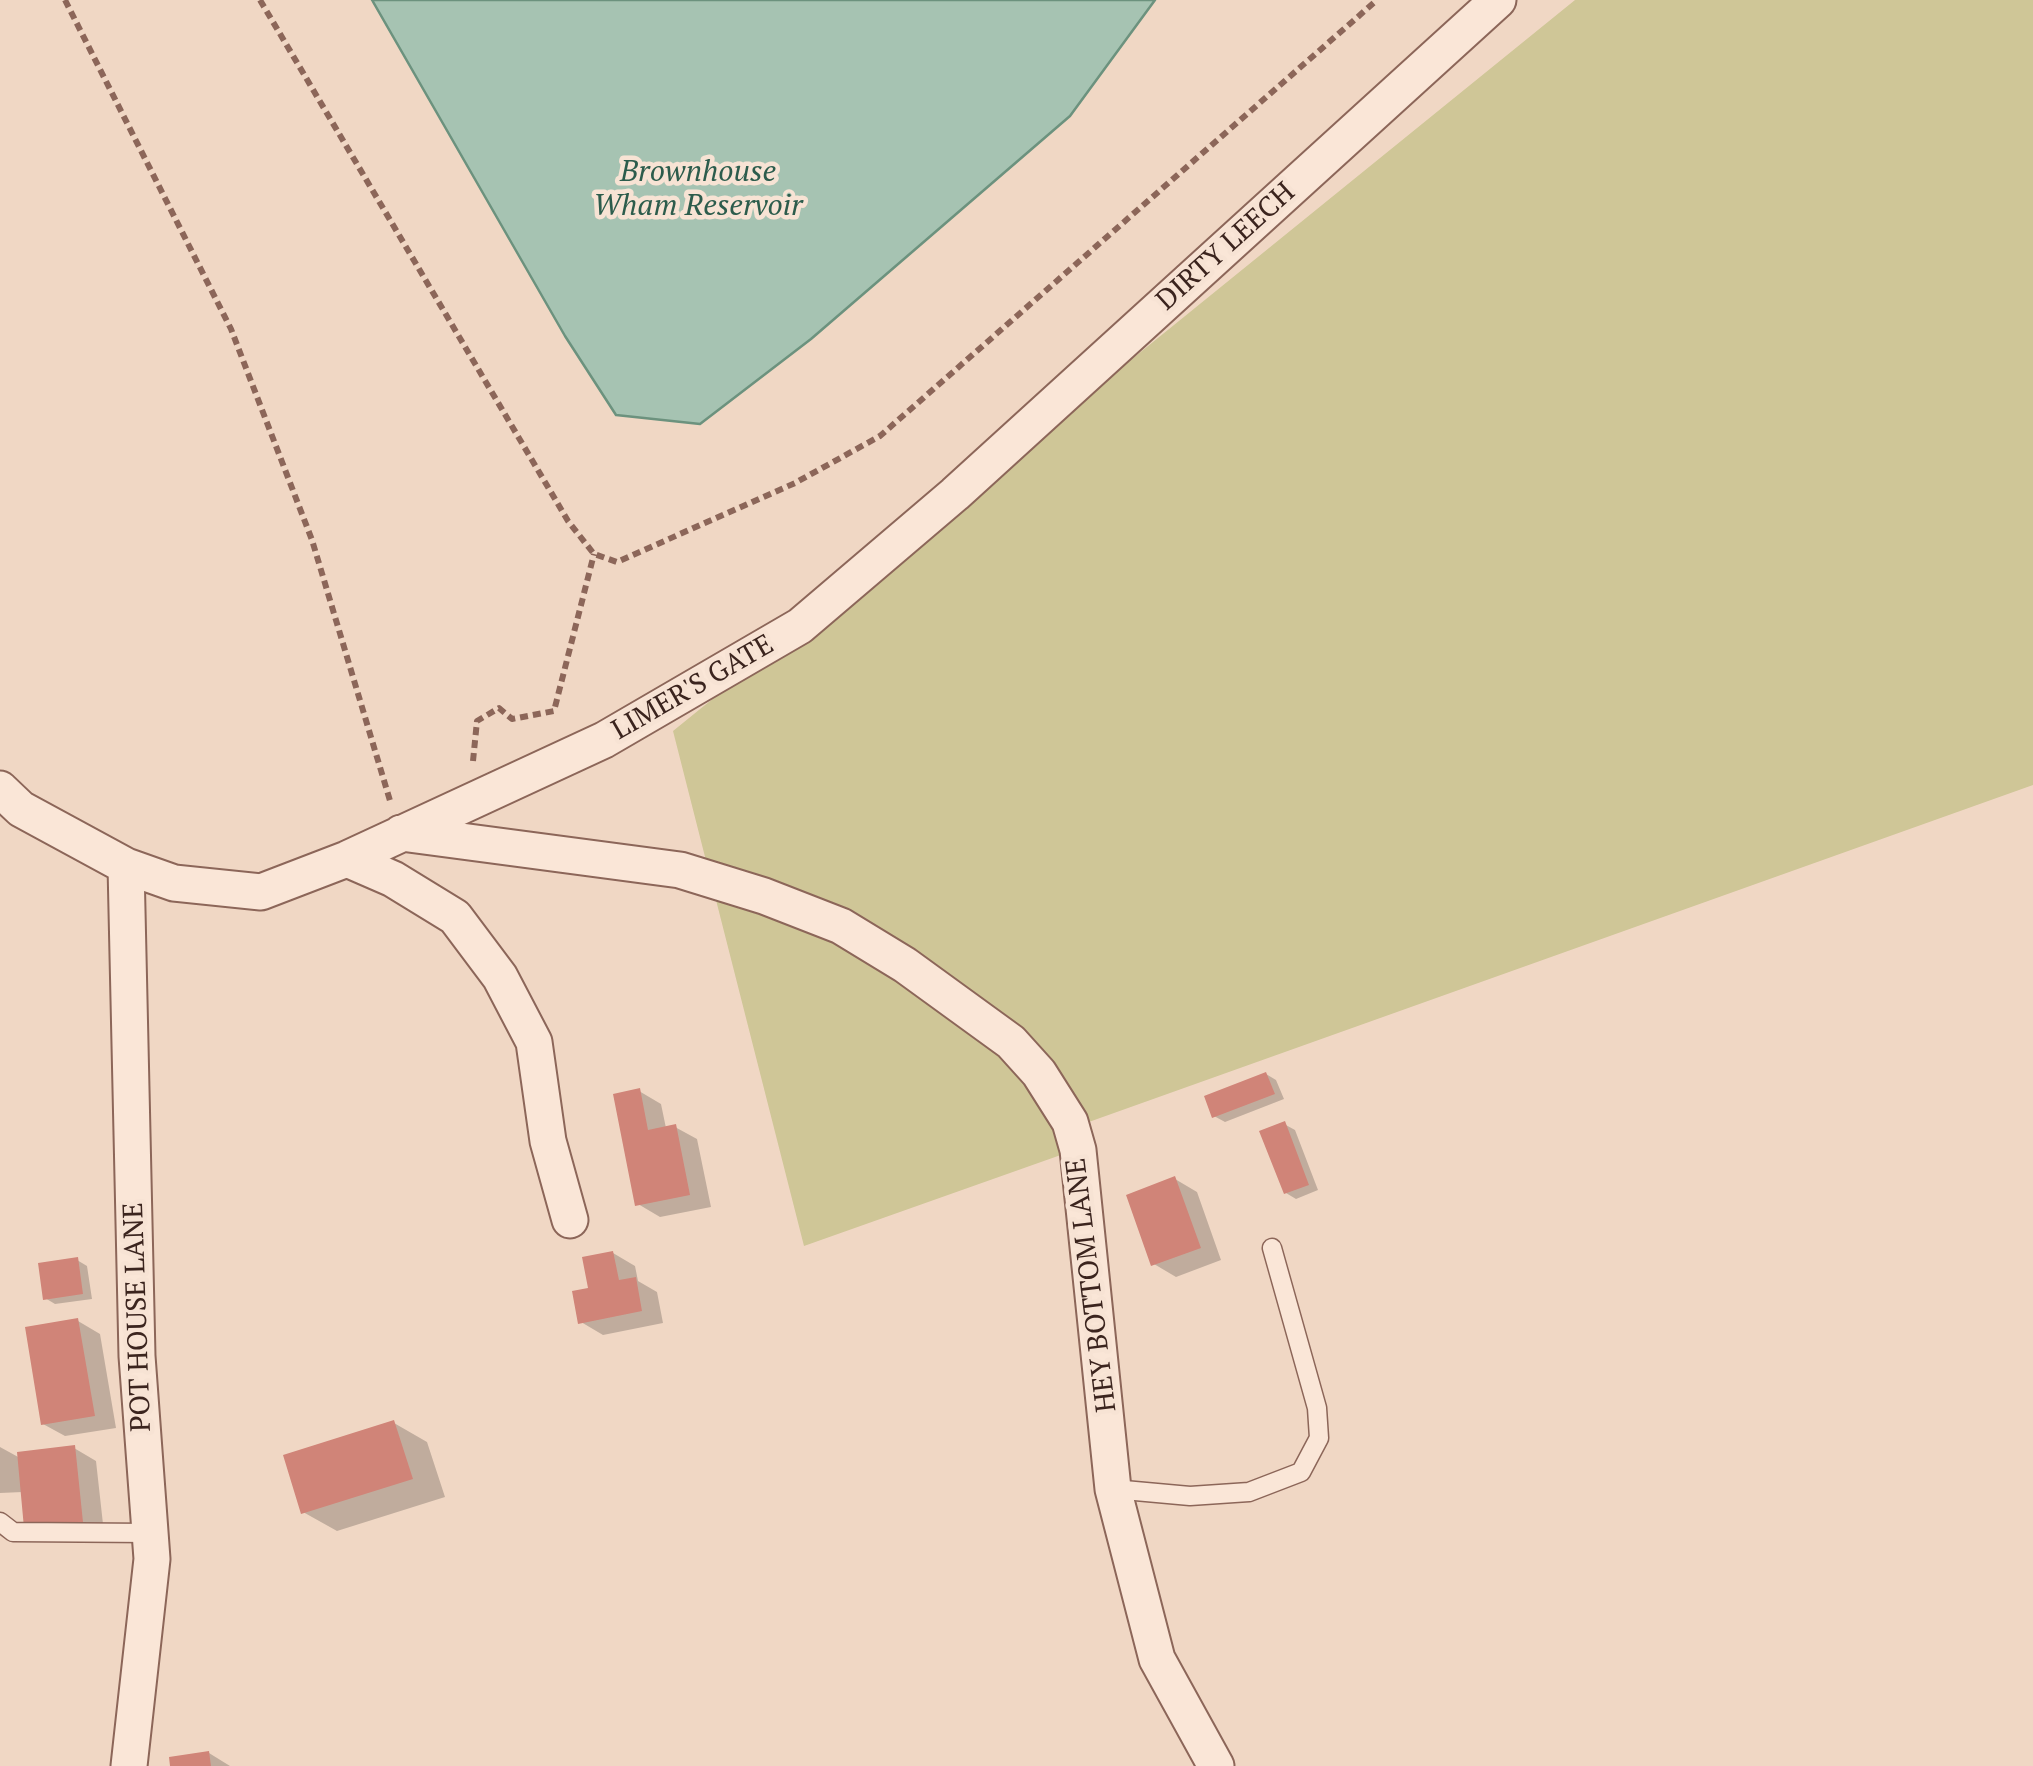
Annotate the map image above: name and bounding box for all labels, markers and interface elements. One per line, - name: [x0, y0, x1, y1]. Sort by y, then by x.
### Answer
- water label: Brownhouse Wham Reservoir: [593, 154, 803, 224]
- street label: DIRTY LEECH: [1150, 176, 1302, 318]
- street label: LIMER'S GATE: [606, 628, 780, 748]
- street label: HEY BOTTOM LANE: [1060, 1156, 1124, 1414]
- street label: POT HOUSE LANE: [117, 1202, 159, 1432]

